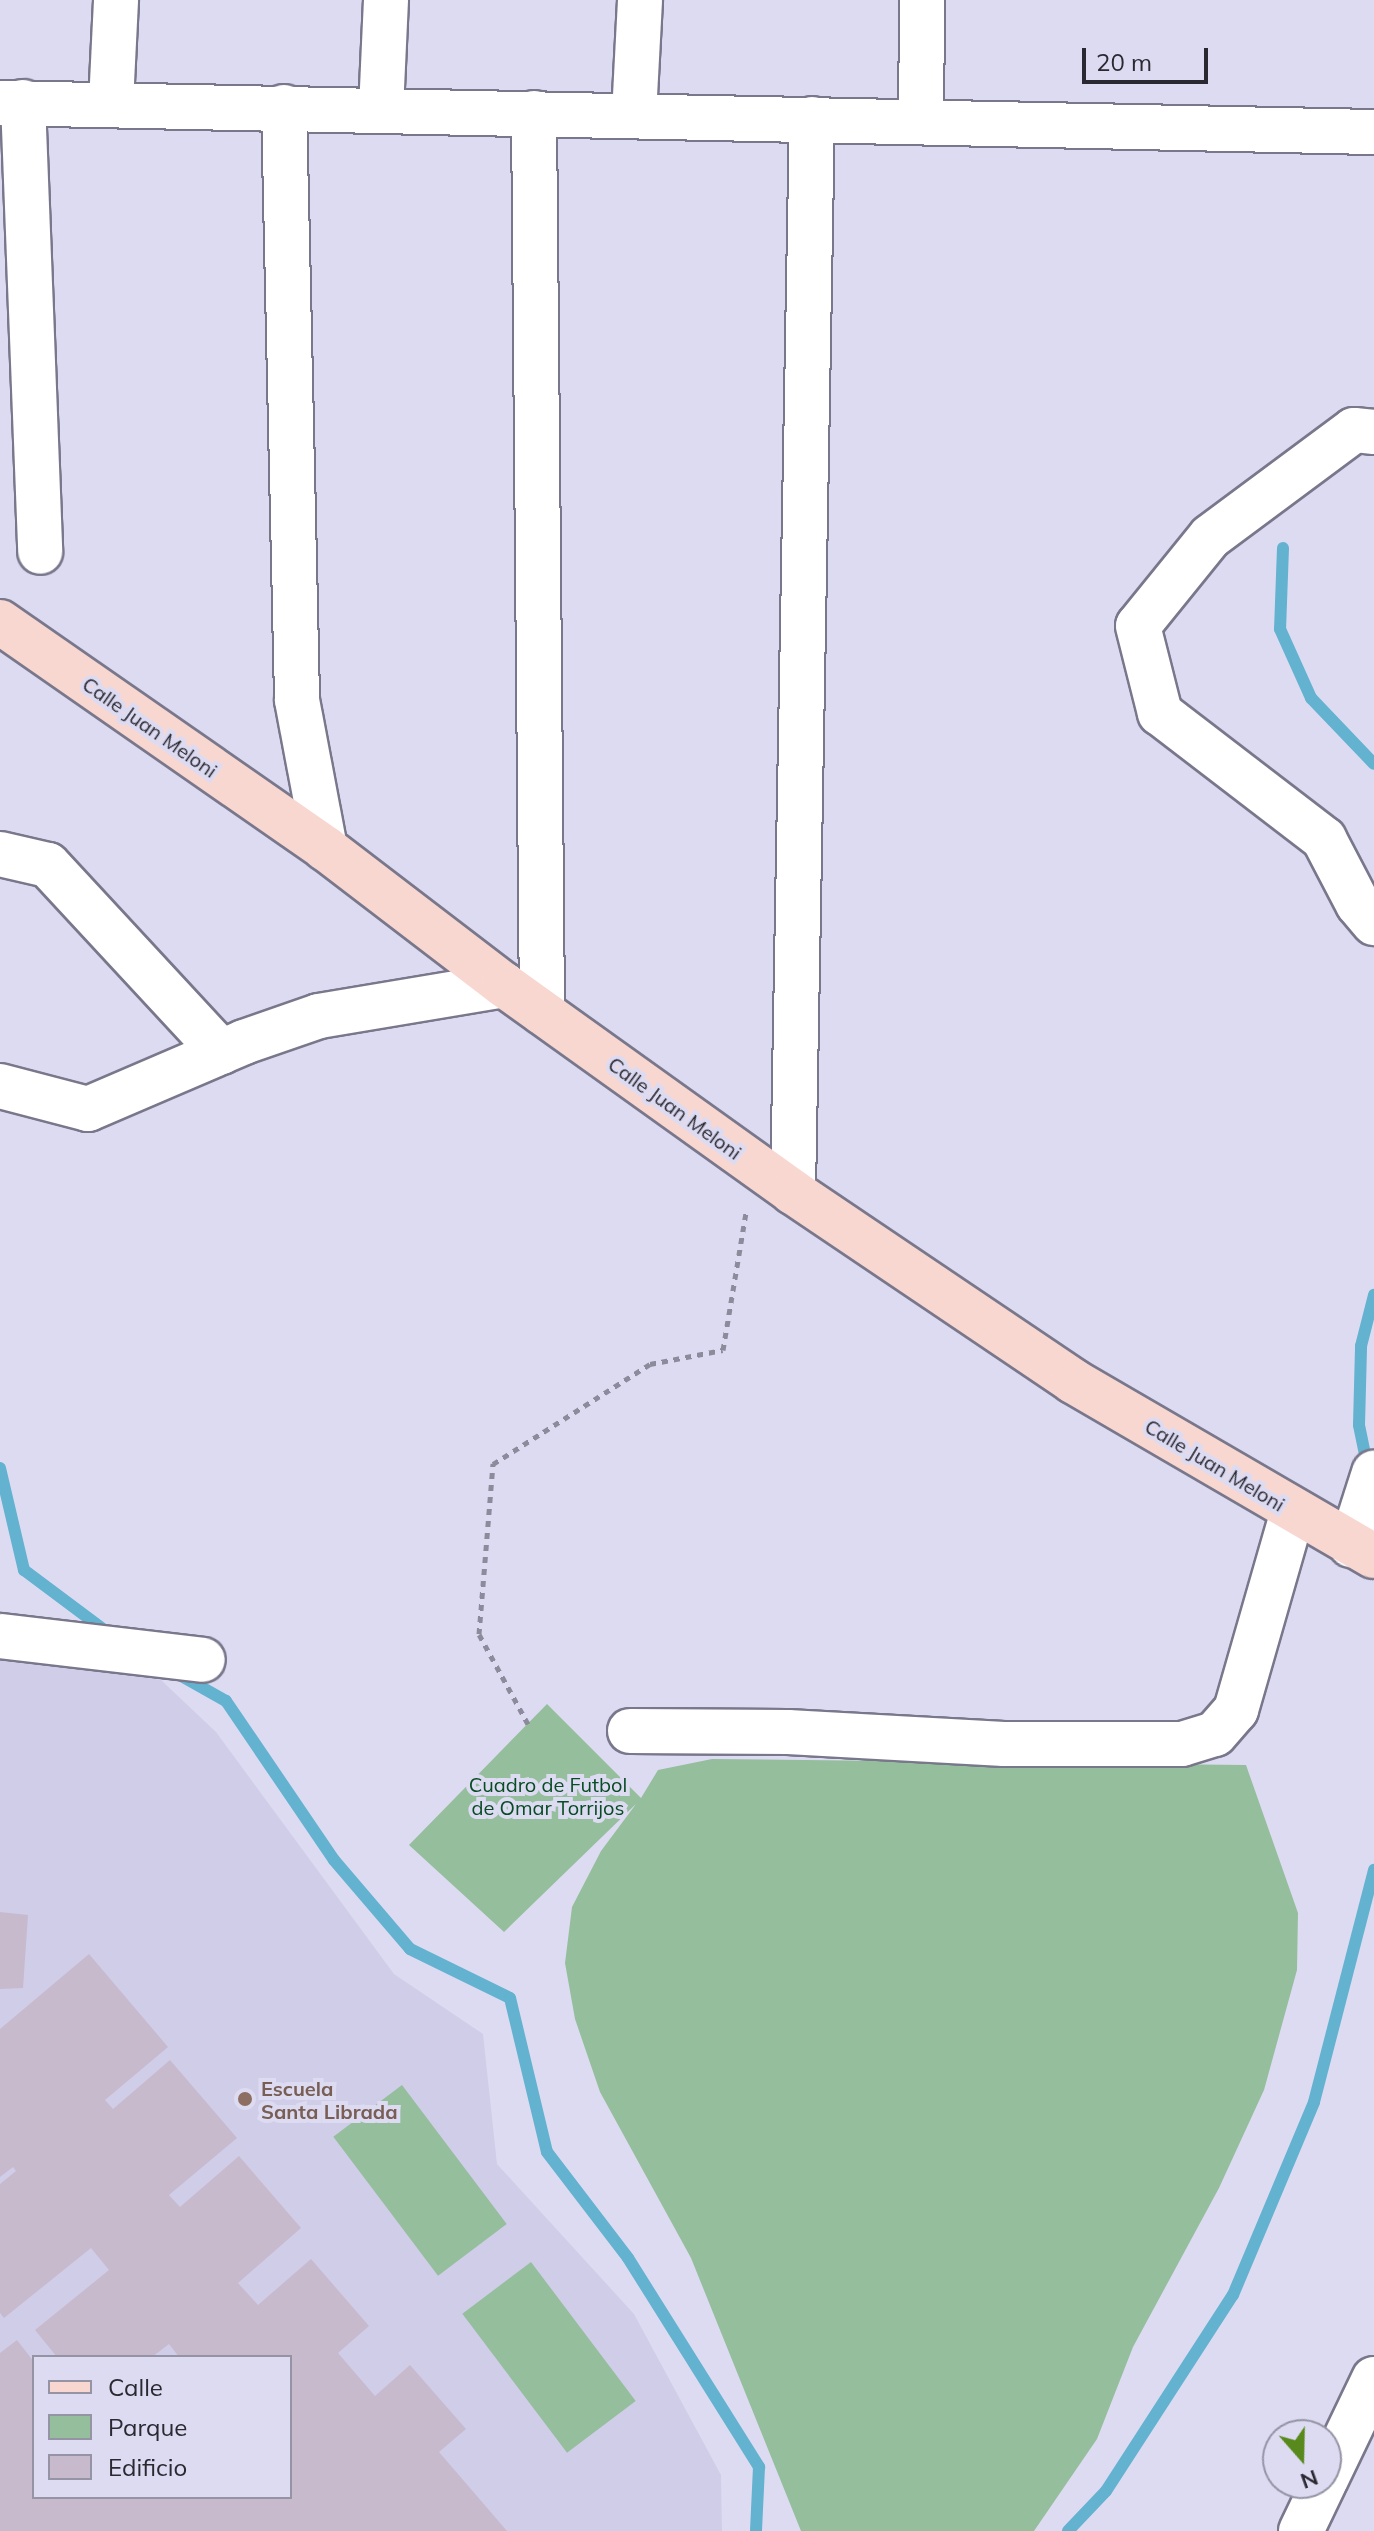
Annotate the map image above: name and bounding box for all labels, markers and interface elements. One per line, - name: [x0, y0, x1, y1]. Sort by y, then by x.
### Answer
- scale bar: [1086, 32, 1212, 82]
- text: 20 m: [1096, 47, 1152, 77]
- street label: Calle Juan Meloni: [78, 672, 222, 782]
- street label: Calle Juan Meloni: [604, 1052, 746, 1164]
- street label: Calle Juan Meloni: [1141, 1414, 1289, 1516]
- park label: Cuadro de Futbol de Omar Torrijos: [469, 1773, 627, 1820]
- place label: Escuela Santa Librada: [261, 2076, 398, 2123]
- marker: Escuela Santa Librada: [236, 2090, 254, 2108]
- legend: [32, 2355, 292, 2499]
- text: Calle: [108, 2372, 163, 2402]
- text: Parque: [108, 2412, 187, 2442]
- north arrow: [1262, 2419, 1342, 2499]
- text: Edificio: [108, 2452, 187, 2482]
- text: N: [1297, 2464, 1322, 2496]

